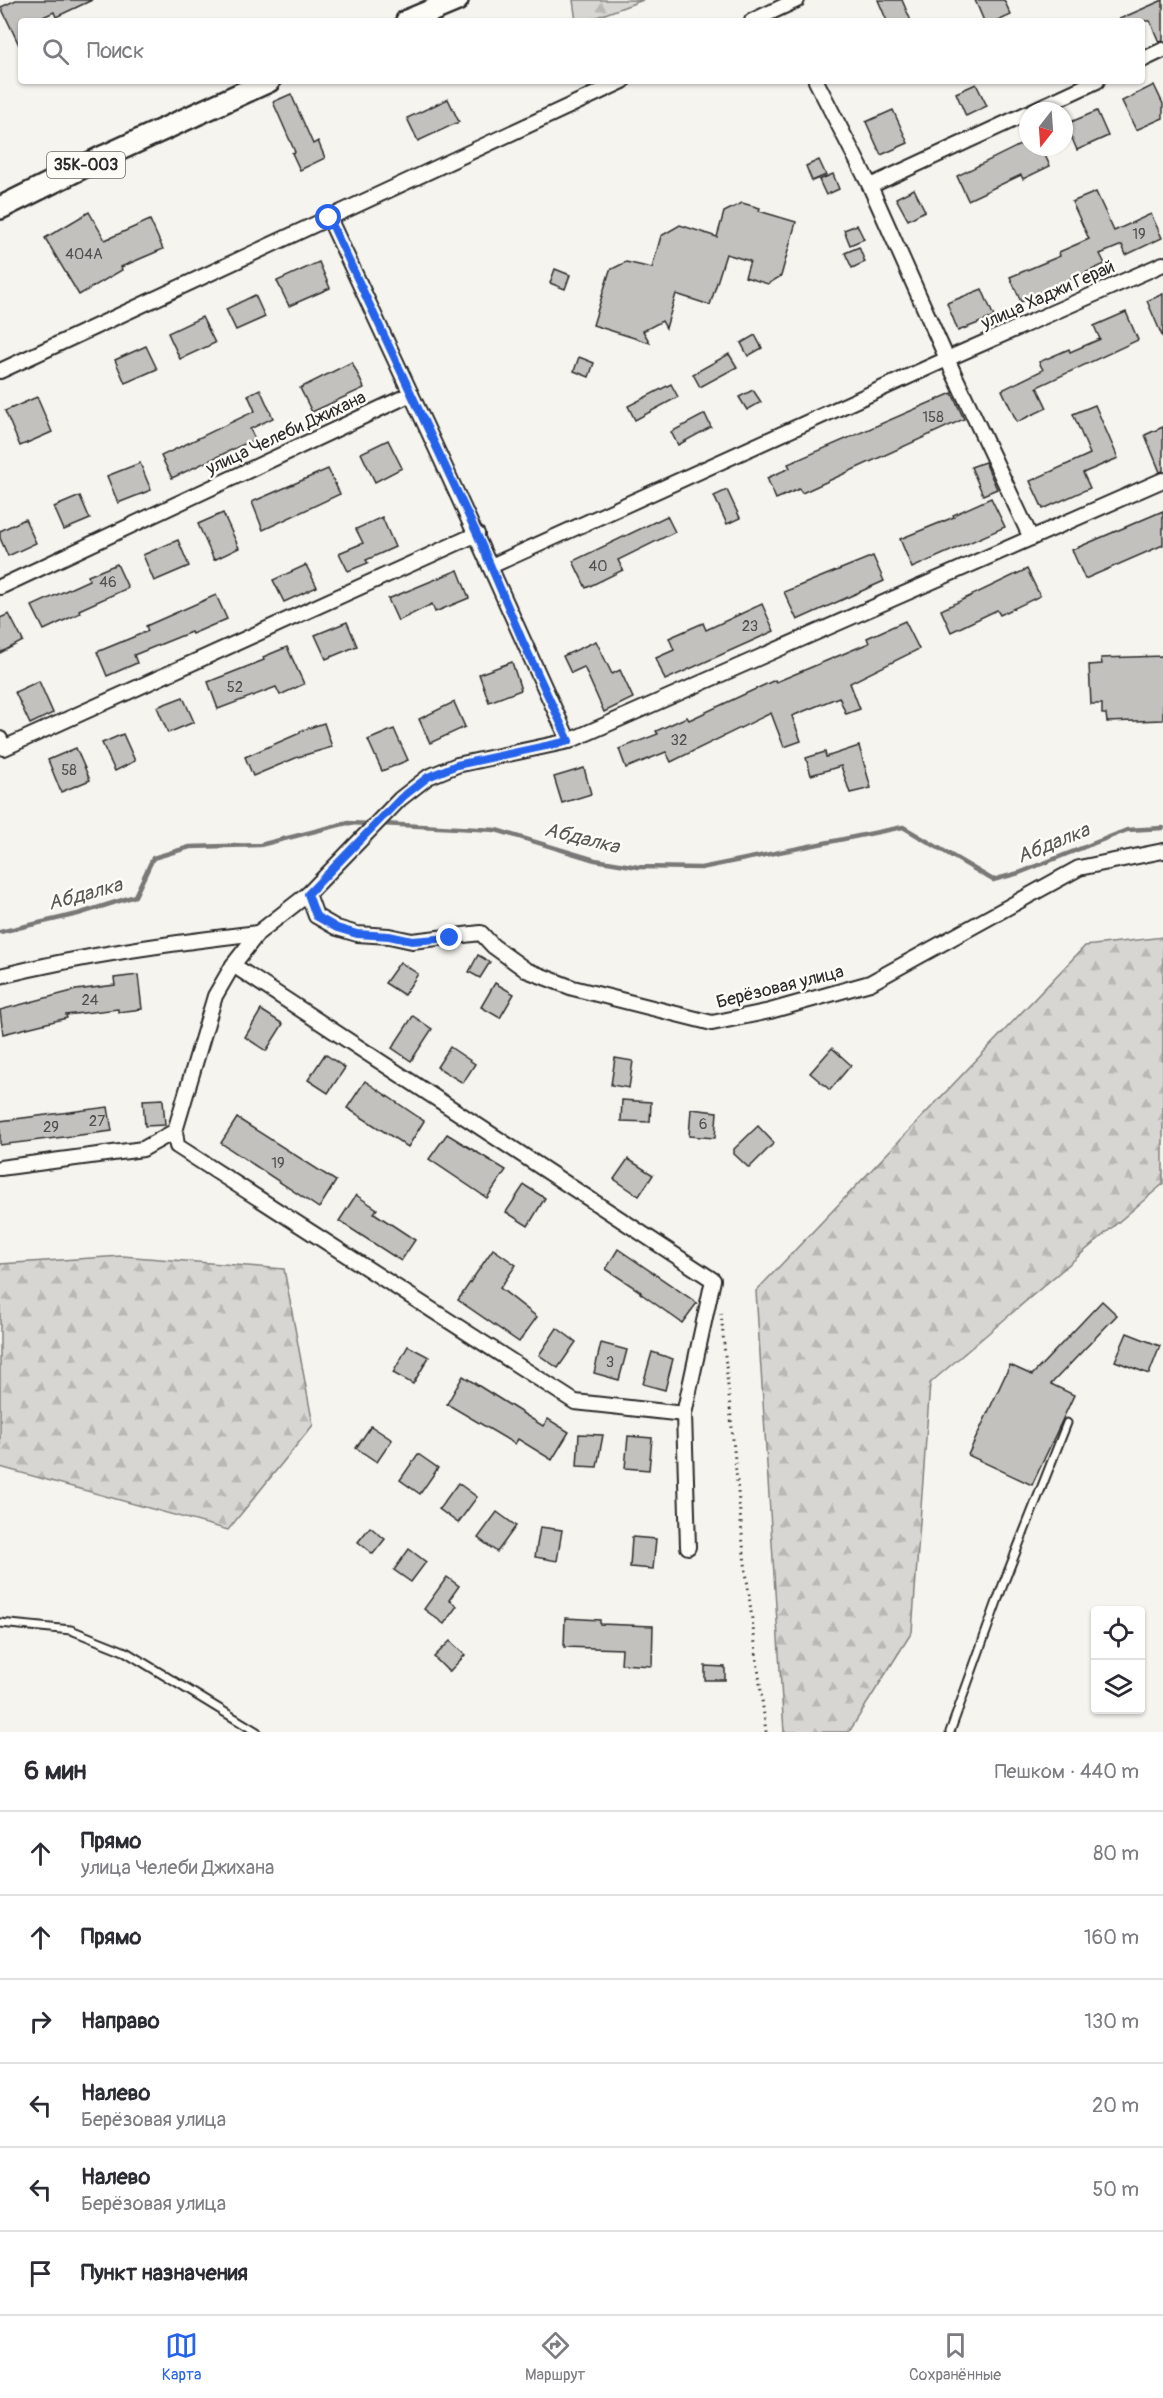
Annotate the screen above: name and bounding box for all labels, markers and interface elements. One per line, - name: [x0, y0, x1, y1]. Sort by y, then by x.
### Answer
- search box: [18, 18, 1145, 84]
- icon: search: [39, 35, 72, 68]
- text: Поиск: [87, 37, 144, 65]
- north arrow: [1019, 102, 1073, 156]
- road number: 35К-003: [47, 152, 125, 178]
- route start: [315, 204, 341, 230]
- house number: 19: [1132, 225, 1146, 244]
- house number: 404А: [65, 245, 103, 264]
- street label: улица Хаджи Герай: [977, 255, 1118, 335]
- street label: улица Челеби Джихана: [201, 386, 370, 481]
- house number: 158: [922, 408, 944, 427]
- house number: 40: [589, 557, 607, 576]
- house number: 46: [99, 573, 117, 592]
- house number: 23: [742, 617, 758, 636]
- house number: 52: [227, 678, 243, 697]
- house number: 32: [671, 731, 687, 750]
- house number: 58: [61, 761, 77, 780]
- water label: Абдалка: [542, 817, 623, 860]
- water label: Абдалка: [1013, 817, 1094, 869]
- water label: Абдалка: [45, 872, 127, 916]
- route end: [436, 924, 462, 950]
- street label: Берёзовая улица: [714, 960, 846, 1014]
- house number: 24: [81, 991, 99, 1010]
- house number: 27: [89, 1112, 105, 1131]
- house number: 6: [699, 1115, 707, 1134]
- house number: 29: [43, 1118, 59, 1137]
- house number: 19: [271, 1154, 285, 1173]
- house number: 3: [606, 1353, 614, 1372]
- map controls: [1091, 1606, 1145, 1714]
- button: locate: [1091, 1606, 1145, 1660]
- button: layers: [1091, 1660, 1145, 1714]
- text: 6 мин: [24, 1755, 86, 1787]
- text: Пешком · 440 m: [995, 1759, 1139, 1784]
- text: Прямо: [81, 1827, 141, 1855]
- icon: ahead: [24, 1837, 57, 1870]
- text: 80 m: [1093, 1841, 1139, 1866]
- text: улица Челеби Джихана: [81, 1855, 274, 1880]
- icon: ahead: [24, 1921, 57, 1954]
- text: Прямо: [81, 1923, 141, 1951]
- text: 160 m: [1084, 1925, 1139, 1950]
- icon: right: [24, 2005, 57, 2038]
- text: Направо: [81, 2007, 160, 2035]
- text: 130 m: [1084, 2009, 1139, 2034]
- text: Налево: [81, 2079, 150, 2107]
- icon: left: [24, 2089, 57, 2122]
- text: 20 m: [1092, 2093, 1139, 2118]
- text: Берёзовая улица: [81, 2107, 226, 2132]
- text: Налево: [81, 2163, 150, 2191]
- icon: left: [24, 2173, 57, 2206]
- text: 50 m: [1092, 2177, 1139, 2202]
- text: Берёзовая улица: [81, 2191, 226, 2216]
- icon: arrive: [24, 2257, 57, 2290]
- text: Пункт назначения: [81, 2259, 248, 2287]
- tab: Карта: [162, 2329, 201, 2385]
- tab: Маршрут: [525, 2329, 585, 2385]
- tab: Сохранённые: [909, 2329, 1001, 2385]

